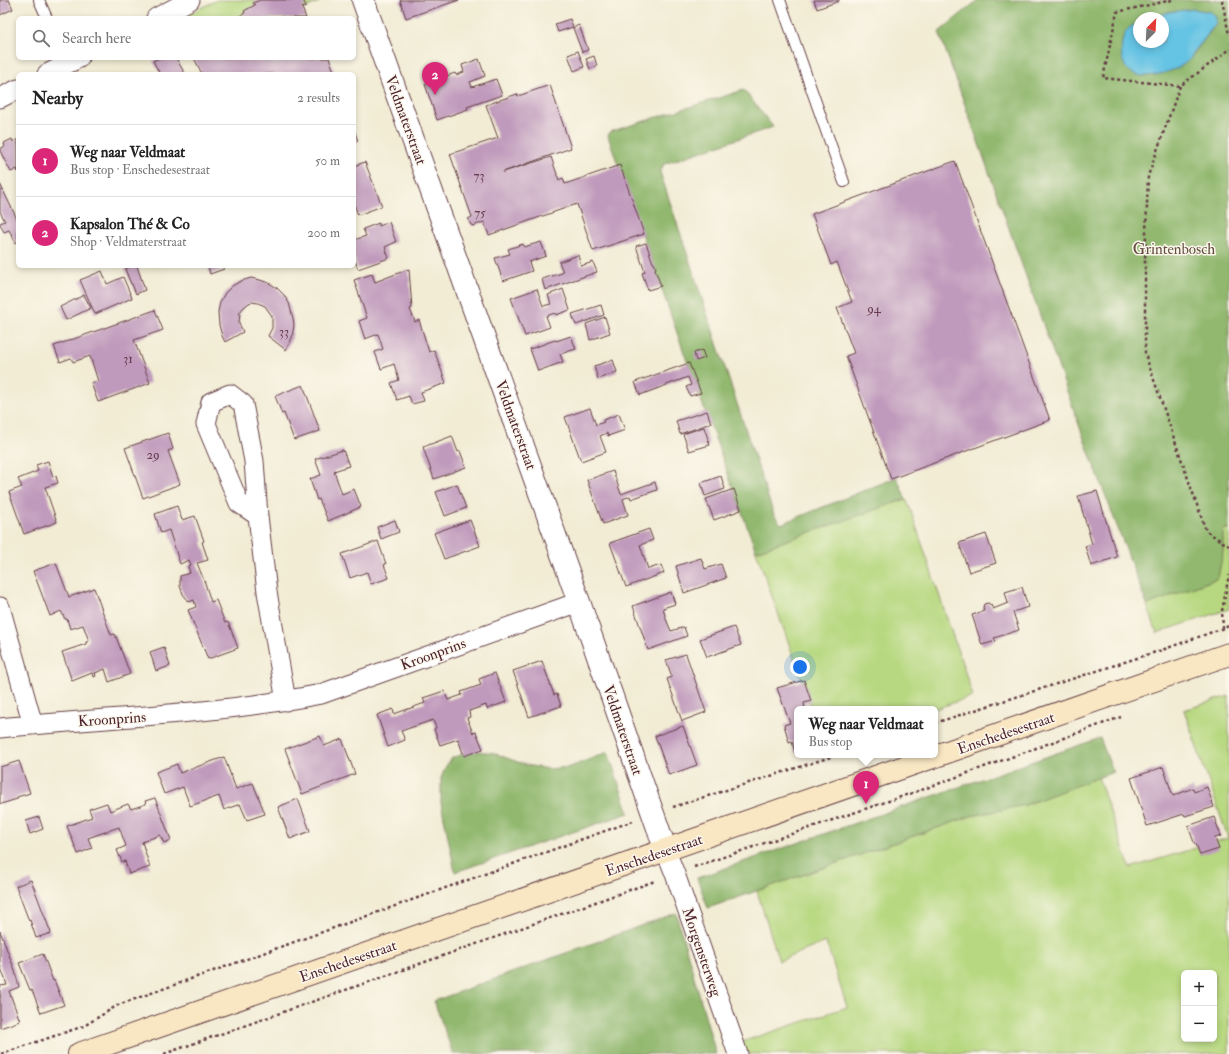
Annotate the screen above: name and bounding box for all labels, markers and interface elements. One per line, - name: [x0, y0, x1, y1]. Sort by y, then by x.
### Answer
- north arrow: [1133, 12, 1169, 48]
- search box: [16, 16, 356, 60]
- icon: search: [30, 27, 52, 49]
- text: Search here: [62, 29, 131, 48]
- pin: 2: [422, 62, 448, 95]
- street label: Veldmaterstraat: [381, 73, 431, 168]
- text: Nearby: [32, 88, 83, 109]
- text: 2 results: [297, 90, 340, 106]
- text: Weg naar Veldmaat: [70, 143, 185, 162]
- text: 1: [43, 153, 47, 169]
- text: 50 m: [315, 153, 340, 169]
- text: Bus stop · Enschedesestraat: [70, 162, 210, 178]
- house number: 73: [474, 168, 484, 184]
- house number: 75: [474, 205, 486, 221]
- text: Kapsalon Thé & Co: [70, 215, 190, 234]
- text: 2: [42, 225, 48, 241]
- text: 200 m: [307, 225, 340, 241]
- text: Shop · Veldmaterstraat: [70, 234, 186, 250]
- park label: Grintenbosch: [1133, 240, 1215, 259]
- house number: 94: [866, 301, 882, 317]
- house number: 33: [279, 324, 289, 340]
- house number: 31: [123, 351, 133, 367]
- street label: Veldmaterstraat: [491, 378, 541, 473]
- house number: 29: [146, 447, 160, 463]
- street label: Kroonprins: [398, 634, 469, 676]
- your location: [790, 657, 810, 677]
- street label: Veldmaterstraat: [598, 683, 647, 778]
- popup: [794, 706, 938, 758]
- street label: Kroonprins: [77, 708, 147, 732]
- street label: Enschedesestraat: [955, 708, 1057, 759]
- text: Weg naar Veldmaat: [808, 715, 924, 734]
- text: Bus stop: [808, 734, 852, 750]
- pin: 1: [853, 771, 879, 804]
- street label: Enschedesestraat: [603, 830, 705, 881]
- street label: Morgensterweg: [677, 905, 726, 1000]
- street label: Enschedesestraat: [297, 936, 399, 987]
- map controls: [1181, 970, 1217, 1042]
- button: +: [1181, 970, 1217, 1006]
- button: −: [1181, 1006, 1217, 1042]

